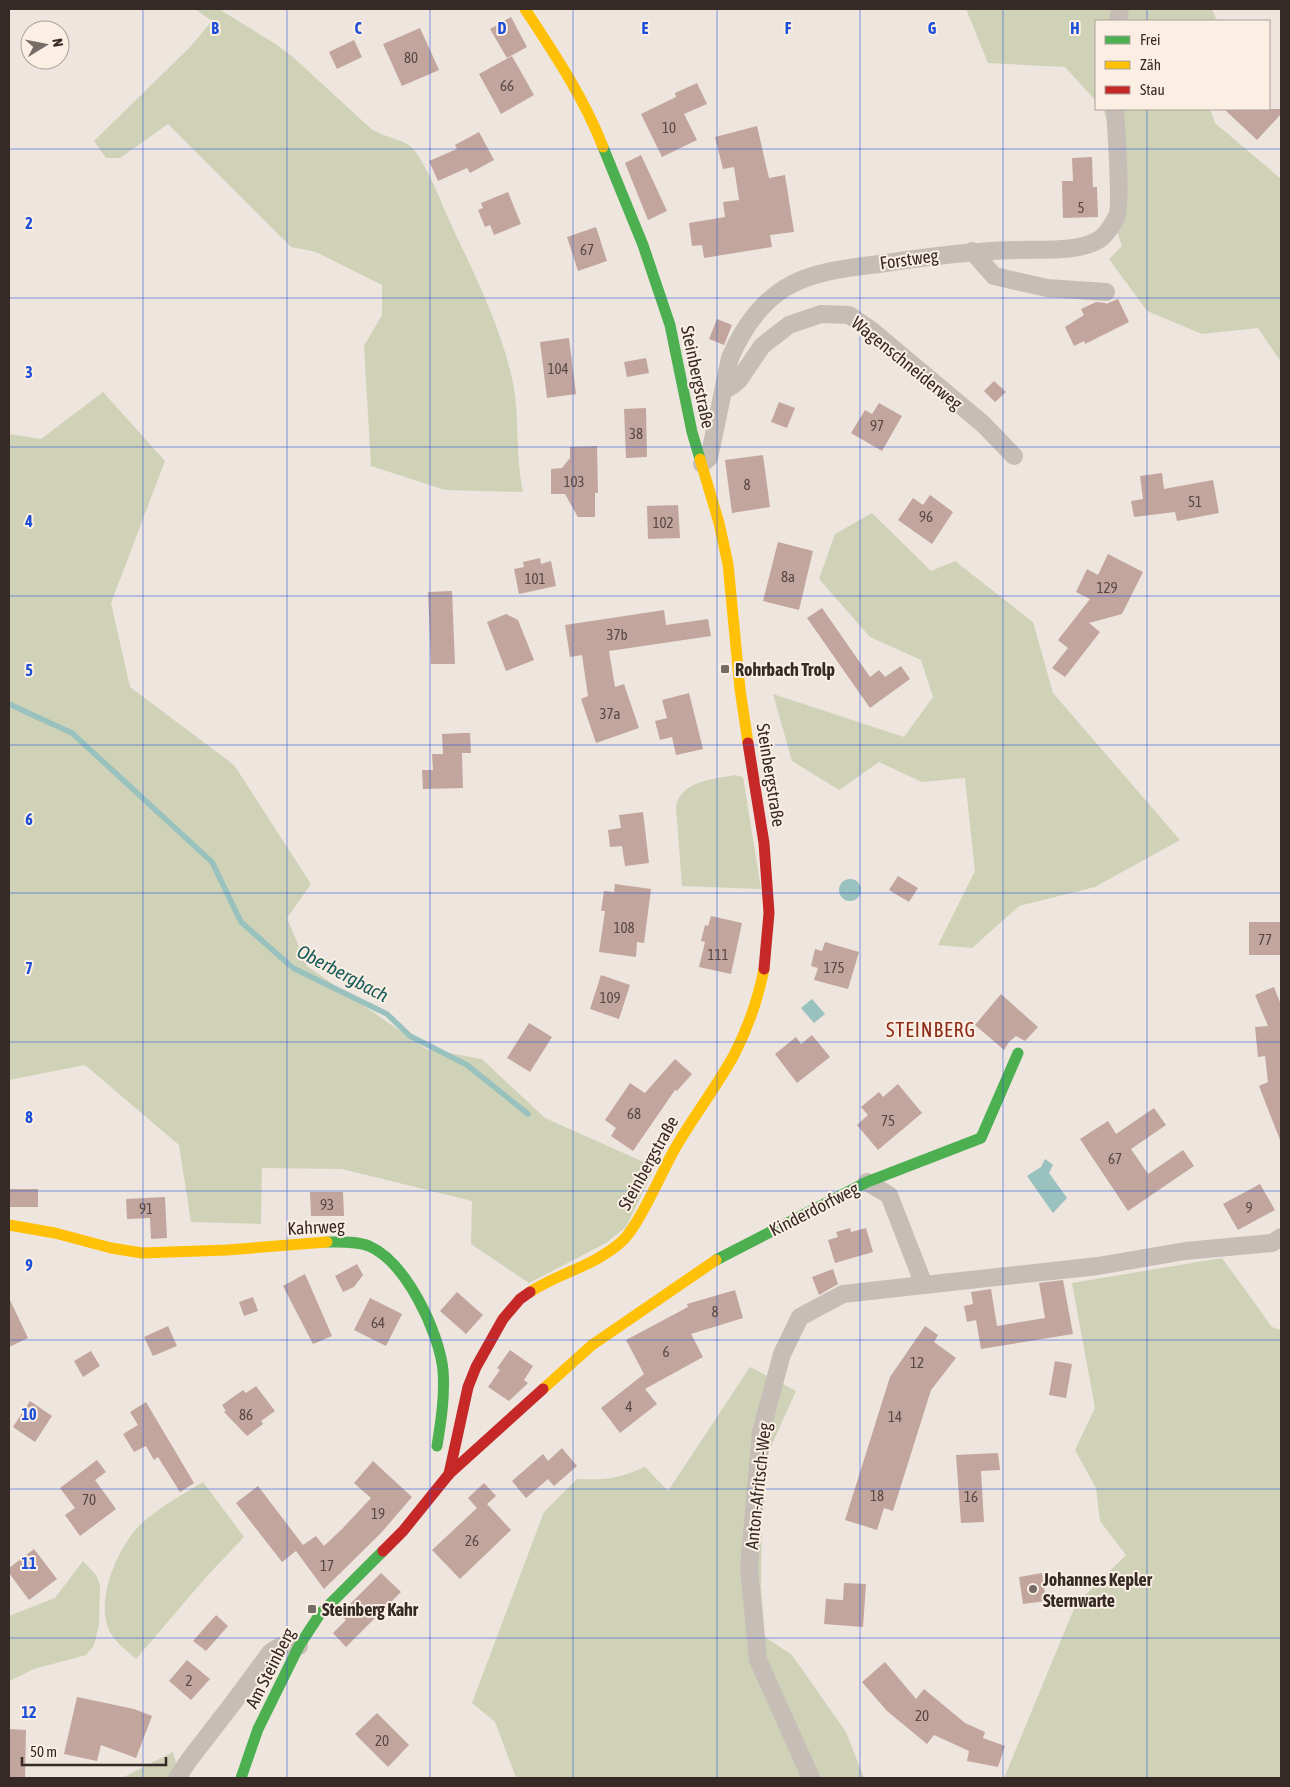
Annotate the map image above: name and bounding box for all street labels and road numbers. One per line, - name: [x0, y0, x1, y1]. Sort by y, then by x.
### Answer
- street label: Forstweg: [878, 244, 940, 273]
- street label: Wagenschneiderweg: [847, 312, 967, 414]
- street label: Steinbergstraße: [677, 324, 719, 430]
- street label: Steinbergstraße: [752, 722, 790, 828]
- street label: Steinbergstraße: [614, 1112, 682, 1214]
- street label: Kinderdorfweg: [766, 1177, 862, 1240]
- street label: Kahrweg: [287, 1215, 345, 1239]
- street label: Anton-Afritsch-Weg: [741, 1421, 775, 1550]
- street label: Am Steinberg: [241, 1624, 299, 1712]

